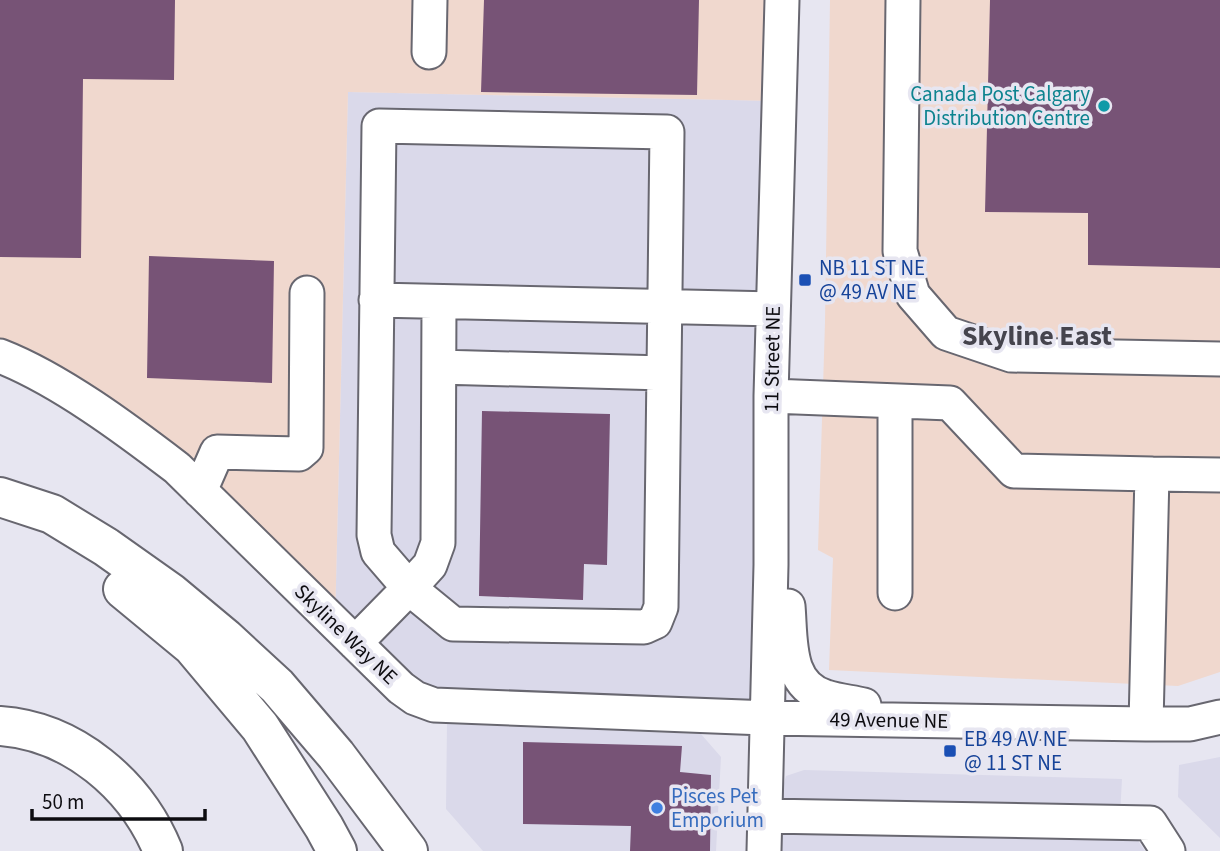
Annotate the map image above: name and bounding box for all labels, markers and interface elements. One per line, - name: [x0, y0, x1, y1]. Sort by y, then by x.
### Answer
- place label: Canada Post Calgary Distribution Centre: [910, 79, 1090, 133]
- marker: Canada Post Calgary Distribution Centre: [1096, 98, 1112, 114]
- place label: NB 11 ST NE @ 49 AV NE: [819, 253, 925, 307]
- marker: NB 11 ST NE @ 49 AV NE: [797, 272, 813, 288]
- street label: 11 Street NE: [756, 305, 788, 413]
- district label: Skyline East: [962, 316, 1112, 356]
- street label: Skyline Way NE: [288, 577, 404, 691]
- street label: 49 Avenue NE: [829, 704, 949, 736]
- place label: EB 49 AV NE @ 11 ST NE: [964, 724, 1067, 778]
- marker: EB 49 AV NE @ 11 ST NE: [942, 743, 958, 759]
- scale bar: [32, 778, 205, 822]
- place label: Pisces Pet Emporium: [671, 781, 764, 835]
- text: 50 m: [42, 787, 84, 817]
- marker: Pisces Pet Emporium: [649, 800, 665, 816]

